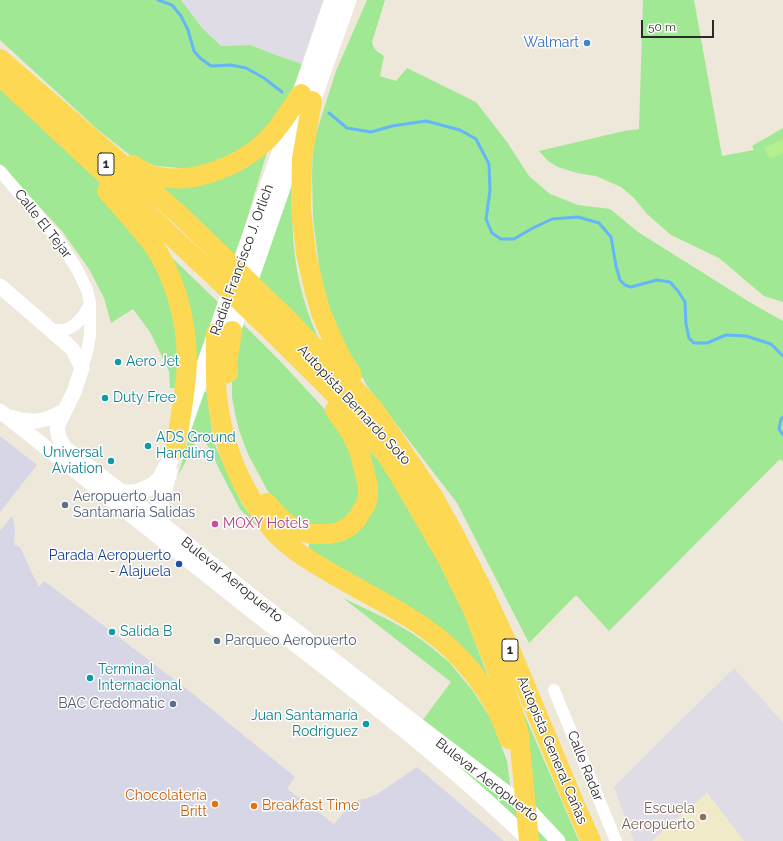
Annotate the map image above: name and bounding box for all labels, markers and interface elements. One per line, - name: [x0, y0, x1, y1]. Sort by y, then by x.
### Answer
- scale bar: [643, 12, 716, 38]
- text: 50 m: [648, 20, 676, 34]
- place label: Walmart: [524, 35, 579, 51]
- marker: Walmart: [582, 38, 592, 48]
- road number: 1: [98, 153, 114, 175]
- street label: Radial Francisco J. Orlich: [207, 182, 277, 338]
- street label: Calle El Tejar: [11, 186, 75, 262]
- street label: Autopista Bernardo Soto: [294, 341, 414, 469]
- place label: Aero Jet: [126, 354, 180, 370]
- marker: Aero Jet: [113, 357, 123, 367]
- place label: Duty Free: [113, 390, 176, 406]
- marker: Duty Free: [100, 393, 110, 403]
- place label: ADS Ground Handling: [156, 430, 236, 462]
- marker: ADS Ground Handling: [143, 441, 153, 451]
- place label: Universal Aviation: [43, 445, 103, 478]
- marker: Universal Aviation: [106, 456, 116, 466]
- place label: Aeropuerto Juan Santamaría Salidas: [73, 489, 195, 522]
- marker: Aeropuerto Juan Santamaría Salidas: [60, 500, 70, 510]
- place label: MOXY Hotels: [223, 516, 309, 532]
- marker: MOXY Hotels: [210, 519, 220, 529]
- street label: Bulevar Aeropuerto: [178, 534, 286, 626]
- place label: Parada Aeropuerto - Alajuela: [49, 548, 171, 580]
- marker: Parada Aeropuerto - Alajuela: [174, 559, 184, 569]
- place label: Salida B: [120, 624, 172, 640]
- marker: Salida B: [107, 627, 117, 637]
- place label: Parqueo Aeropuerto: [225, 633, 357, 649]
- marker: Parqueo Aeropuerto: [212, 636, 222, 646]
- road number: 1: [502, 639, 518, 661]
- place label: Terminal Internacional: [98, 662, 182, 694]
- marker: Terminal Internacional: [85, 673, 95, 683]
- street label: Autopista General Cañas: [513, 673, 591, 827]
- place label: BAC Credomatic: [58, 696, 165, 712]
- marker: BAC Credomatic: [168, 699, 178, 709]
- place label: Juan Santamaría Rodríguez: [251, 708, 358, 740]
- marker: Juan Santamaría Rodríguez: [361, 719, 371, 729]
- street label: Calle Radar: [563, 728, 607, 804]
- street label: Bulevar Aeropuerto: [432, 734, 542, 826]
- place label: Chocolatería Britt: [125, 788, 207, 820]
- place label: Breakfast Time: [262, 798, 359, 814]
- marker: Chocolatería Britt: [210, 799, 220, 809]
- marker: Breakfast Time: [249, 801, 259, 811]
- place label: Escuela Aeropuerto: [622, 801, 695, 834]
- marker: Escuela Aeropuerto: [698, 812, 708, 822]

